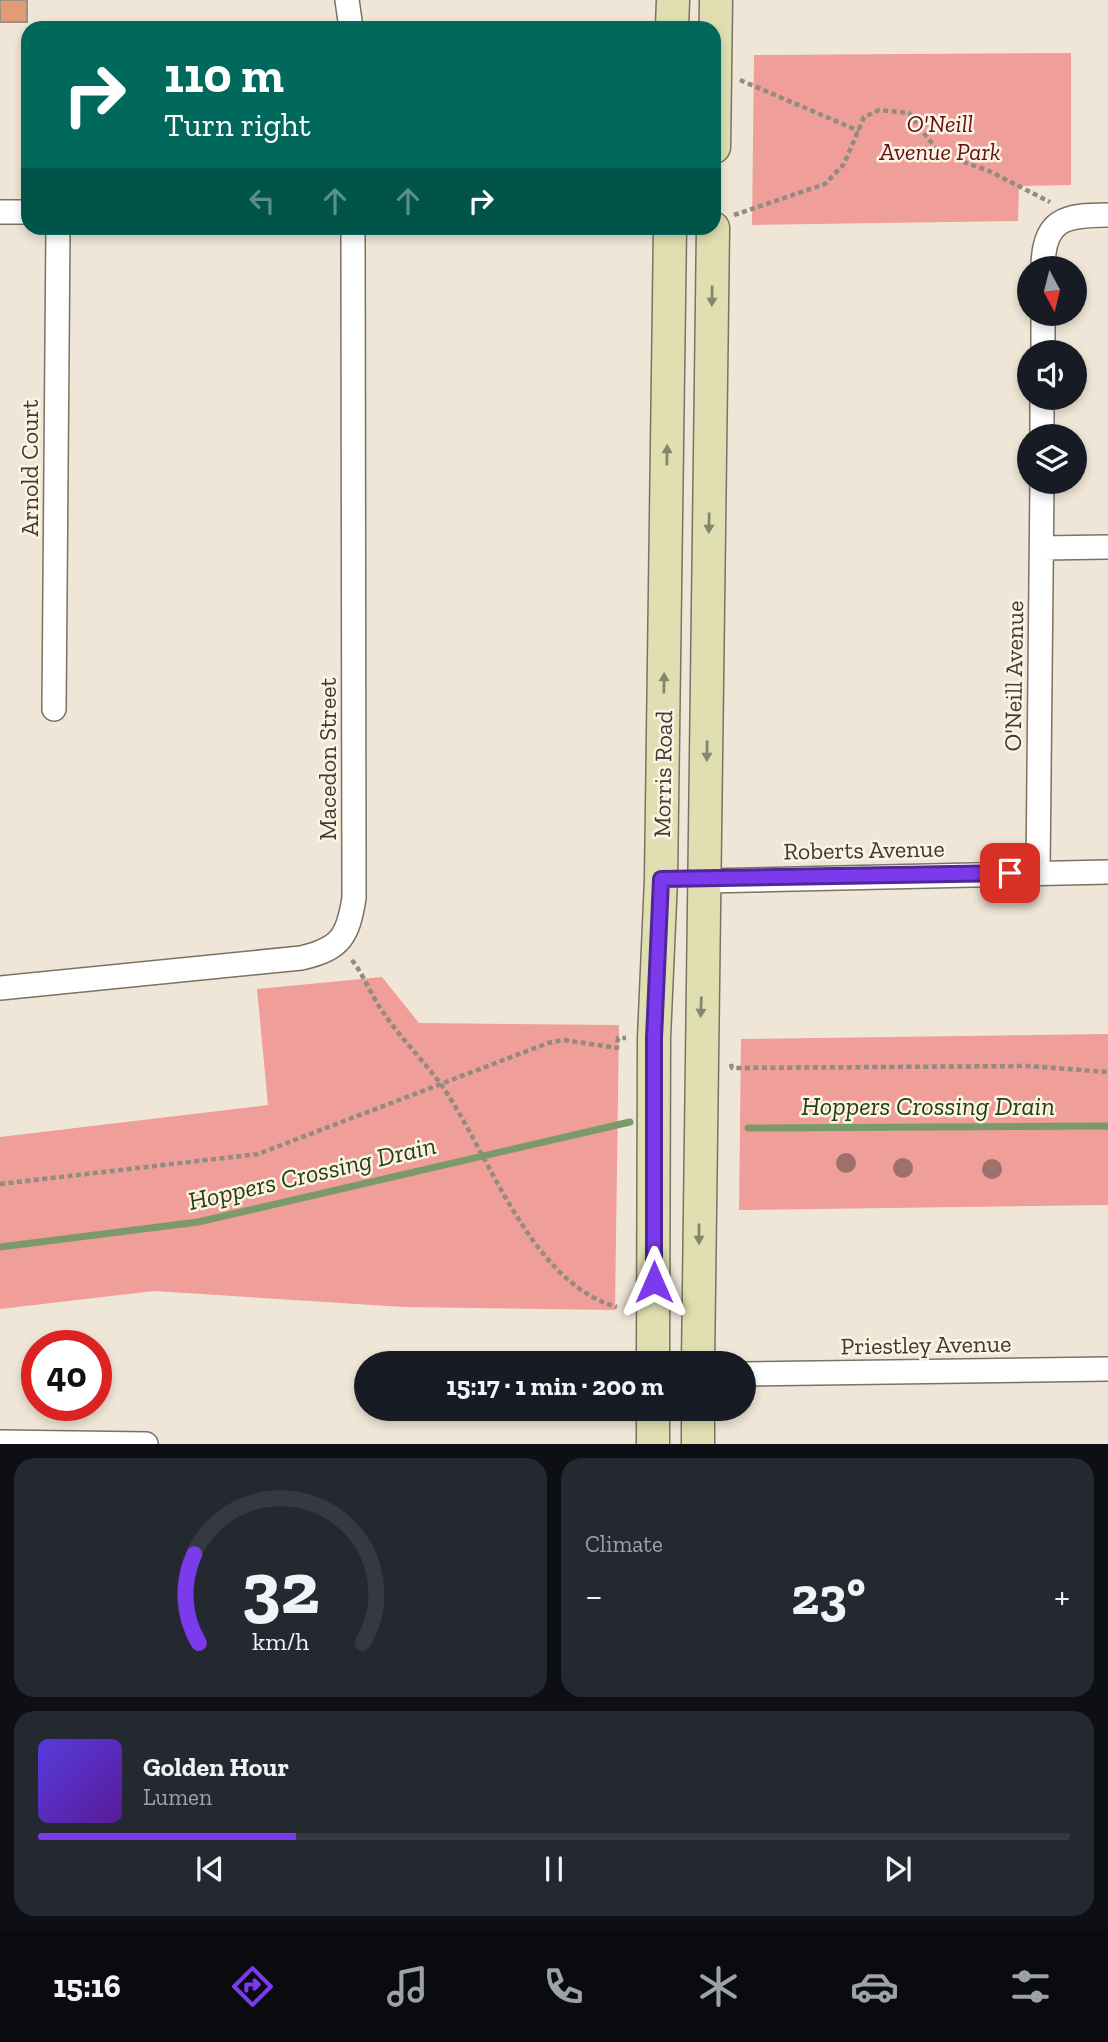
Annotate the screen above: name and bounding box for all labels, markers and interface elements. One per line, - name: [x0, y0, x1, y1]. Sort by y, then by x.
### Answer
- text: 110 m: [164, 46, 284, 105]
- icon: right: [49, 49, 140, 140]
- text: Turn right: [164, 106, 311, 144]
- park label: O'Neill Avenue Park: [879, 109, 1001, 166]
- icon: left: [243, 182, 281, 220]
- icon: ahead: [316, 182, 354, 220]
- icon: ahead: [389, 182, 427, 220]
- icon: right: [462, 182, 500, 220]
- north arrow: [1017, 256, 1087, 326]
- map controls: [1017, 256, 1087, 494]
- one-way arrow: [706, 285, 718, 307]
- button: sound: [1017, 340, 1087, 410]
- street label: Arnold Court: [15, 399, 44, 536]
- button: layers: [1017, 424, 1087, 494]
- one-way arrow: [661, 444, 673, 466]
- one-way arrow: [704, 512, 715, 534]
- street label: O'Neill Avenue: [998, 600, 1029, 752]
- one-way arrow: [658, 671, 670, 693]
- street label: Macedon Street: [313, 678, 342, 840]
- street label: Morris Road: [647, 710, 678, 838]
- one-way arrow: [701, 740, 712, 762]
- street label: Roberts Avenue: [783, 834, 945, 865]
- pin: [980, 843, 1040, 903]
- icon: arrive: [991, 854, 1029, 892]
- one-way arrow: [696, 996, 707, 1018]
- water label: Hoppers Crossing Drain: [801, 1090, 1055, 1122]
- water label: Hoppers Crossing Drain: [185, 1129, 439, 1217]
- one-way arrow: [693, 1224, 705, 1246]
- position arrow: [617, 1245, 691, 1319]
- street label: Priestley Avenue: [840, 1329, 1012, 1360]
- speed limit sign: 40: [21, 1330, 112, 1421]
- text: 15:17 · 1 min · 200 m: [446, 1370, 664, 1402]
- text: Climate: [585, 1530, 663, 1558]
- text: 32: [242, 1545, 319, 1633]
- text: 23°: [791, 1565, 866, 1627]
- text: −: [585, 1573, 603, 1619]
- text: +: [1054, 1573, 1070, 1619]
- text: km/h: [252, 1626, 309, 1656]
- text: Golden Hour: [143, 1751, 289, 1783]
- text: Lumen: [143, 1783, 212, 1811]
- icon: previous: [191, 1850, 229, 1888]
- icon: pause: [535, 1850, 573, 1888]
- icon: next: [879, 1850, 917, 1888]
- icon: directions: [228, 1962, 277, 2011]
- icon: music: [383, 1962, 432, 2011]
- icon: phone: [539, 1962, 588, 2011]
- icon: climate: [694, 1962, 743, 2011]
- icon: car: [850, 1962, 899, 2011]
- icon: filters: [1006, 1962, 1055, 2011]
- text: 15:16: [53, 1967, 121, 2005]

